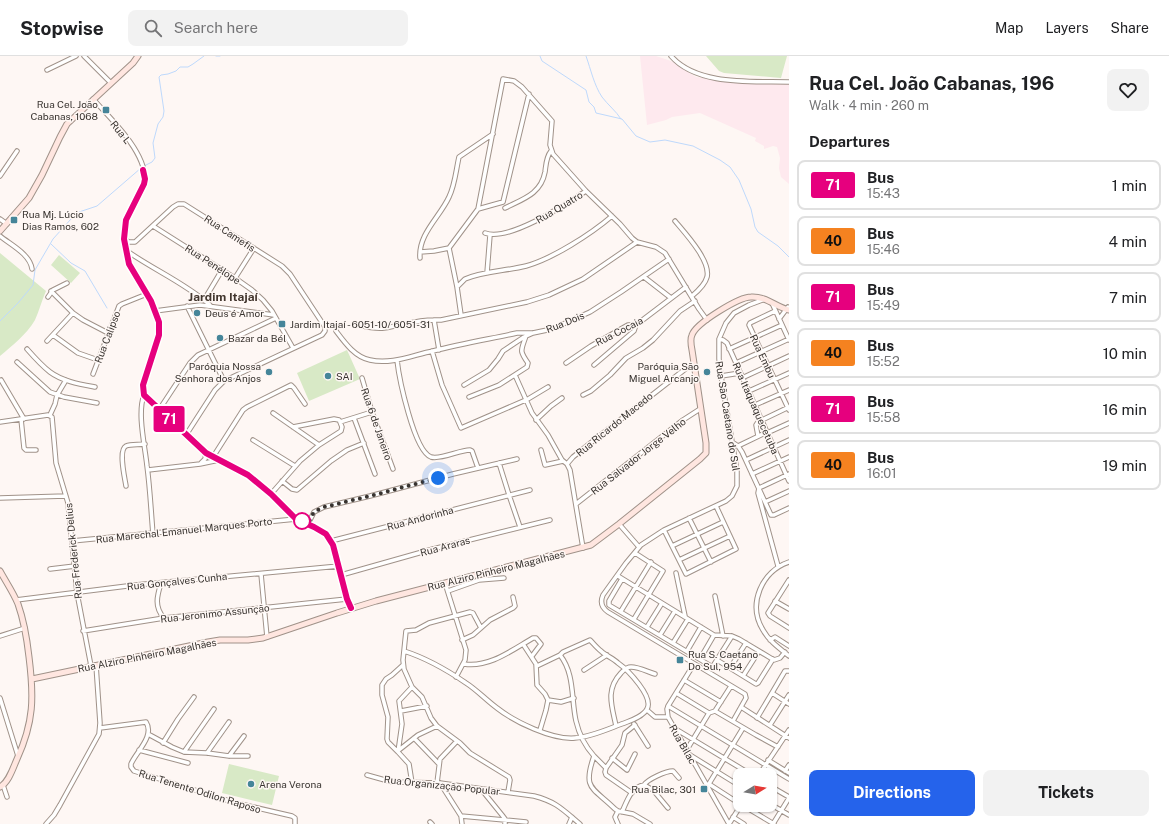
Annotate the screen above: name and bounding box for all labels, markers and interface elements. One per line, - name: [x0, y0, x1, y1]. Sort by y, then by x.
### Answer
- search box: [128, 10, 408, 46]
- text: Stopwise: [20, 17, 104, 39]
- icon: search: [142, 17, 164, 39]
- text: Search here: [174, 19, 258, 36]
- text: Map: [995, 20, 1023, 36]
- text: Layers: [1045, 20, 1089, 36]
- text: Share: [1111, 20, 1149, 36]
- button: heart: [1107, 69, 1149, 111]
- text: Rua Cel. João Cabanas, 196: [809, 72, 1054, 94]
- place label: Rua Cel. João Cabanas, 1068: [30, 98, 98, 122]
- text: Walk · 4 min · 260 m: [809, 98, 929, 113]
- marker: Rua Cel. João Cabanas, 1068: [101, 105, 111, 115]
- street label: Rua L: [108, 118, 134, 146]
- text: Departures: [809, 133, 890, 150]
- text: Bus: [867, 169, 894, 186]
- text: 71: [826, 177, 840, 193]
- text: 1 min: [1112, 177, 1147, 194]
- text: 15:43: [867, 186, 900, 201]
- street label: Rua Quatro: [533, 188, 585, 226]
- place label: Rua Mj. Lúcio Dias Ramos, 602: [22, 208, 99, 232]
- street label: Rua Camefis: [202, 212, 258, 254]
- marker: Rua Mj. Lúcio Dias Ramos, 602: [9, 215, 19, 225]
- text: Bus: [867, 225, 894, 242]
- text: 40: [824, 233, 842, 249]
- text: 4 min: [1108, 233, 1147, 250]
- street label: Rua Penélope: [183, 242, 243, 287]
- text: 15:46: [867, 242, 900, 257]
- text: Bus: [867, 281, 894, 298]
- text: 71: [826, 289, 840, 305]
- text: 7 min: [1109, 289, 1147, 306]
- district label: Jardim Itajaí: [188, 290, 259, 304]
- text: 15:49: [867, 298, 900, 313]
- place label: Deus é Amor: [205, 307, 264, 319]
- marker: Deus é Amor: [192, 308, 202, 318]
- street label: Rua Calipso: [92, 309, 123, 365]
- street label: Rua Dois: [544, 309, 586, 335]
- street label: Rua Cocaia: [593, 314, 645, 348]
- place label: Jardim Itajaí - 6051-10/ 6051-31: [290, 318, 430, 330]
- marker: Jardim Itajaí - 6051-10/ 6051-31: [277, 319, 287, 329]
- place label: Bazar da Bél: [228, 332, 286, 344]
- street label: Rua Embu: [748, 332, 778, 380]
- marker: Bazar da Bél: [215, 333, 225, 343]
- text: Bus: [867, 337, 894, 354]
- text: 40: [824, 345, 842, 361]
- text: 10 min: [1103, 345, 1147, 362]
- text: 15:52: [867, 354, 900, 369]
- place label: Paróquia Nossa Senhora dos Anjos: [175, 360, 261, 384]
- place label: Paróquia São Miguel Arcanjo: [629, 360, 699, 384]
- street label: Rua São Caetano do Sul: [713, 360, 743, 472]
- street label: Rua Itaquaquecetuba: [730, 360, 782, 456]
- marker: Paróquia Nossa Senhora dos Anjos: [264, 367, 274, 377]
- marker: Paróquia São Miguel Arcanjo: [702, 367, 712, 377]
- place label: SAI: [336, 370, 352, 382]
- marker: SAI: [323, 371, 333, 381]
- street label: Rua 6 de Janeiro: [359, 386, 395, 462]
- street label: Rua Ricardo Macedo: [573, 389, 655, 459]
- text: Bus: [867, 393, 894, 410]
- text: 71: [826, 401, 840, 417]
- text: 16 min: [1102, 401, 1147, 418]
- line badge: 71: [151, 406, 187, 432]
- text: 15:58: [867, 410, 900, 425]
- text: 71: [162, 411, 176, 427]
- street label: Rua Salvador Jorge Velho: [588, 415, 688, 497]
- text: Bus: [867, 449, 894, 466]
- text: 40: [824, 457, 842, 473]
- text: 19 min: [1102, 457, 1147, 474]
- text: 16:01: [867, 466, 897, 481]
- your location: [428, 468, 448, 488]
- street label: Rua Frederick Delius: [62, 503, 84, 599]
- street label: Rua Andorinha: [385, 503, 455, 533]
- unlabelled marker: [293, 512, 311, 530]
- street label: Rua Marechal Emanuel Marques Porto: [95, 515, 273, 545]
- street label: Rua Araras: [419, 534, 471, 558]
- street label: Rua Alziro Pinheiro Magalhães: [426, 547, 566, 593]
- street label: Rua Gonçalves Cunha: [126, 570, 228, 592]
- street label: Rua Jeronimo Assunção: [160, 601, 271, 625]
- street label: Rua Alziro Pinheiro Magalhães: [77, 636, 217, 674]
- place label: Rua S. Caetano Do Sul, 954: [688, 648, 759, 672]
- marker: Rua S. Caetano Do Sul, 954: [675, 655, 685, 665]
- street label: Rua Bilac: [667, 722, 699, 766]
- street label: Rua Tenente Odilon Raposo: [137, 767, 263, 815]
- north arrow: [733, 768, 777, 812]
- map controls: [733, 768, 777, 812]
- button: Directions: [809, 770, 975, 816]
- button: Tickets: [983, 770, 1149, 816]
- street label: Rua Organização Popular: [383, 773, 501, 797]
- place label: Arena Verona: [259, 778, 322, 790]
- marker: Arena Verona: [246, 779, 256, 789]
- place label: Rua Bilac, 301: [631, 783, 696, 795]
- marker: Rua Bilac, 301: [699, 784, 709, 794]

